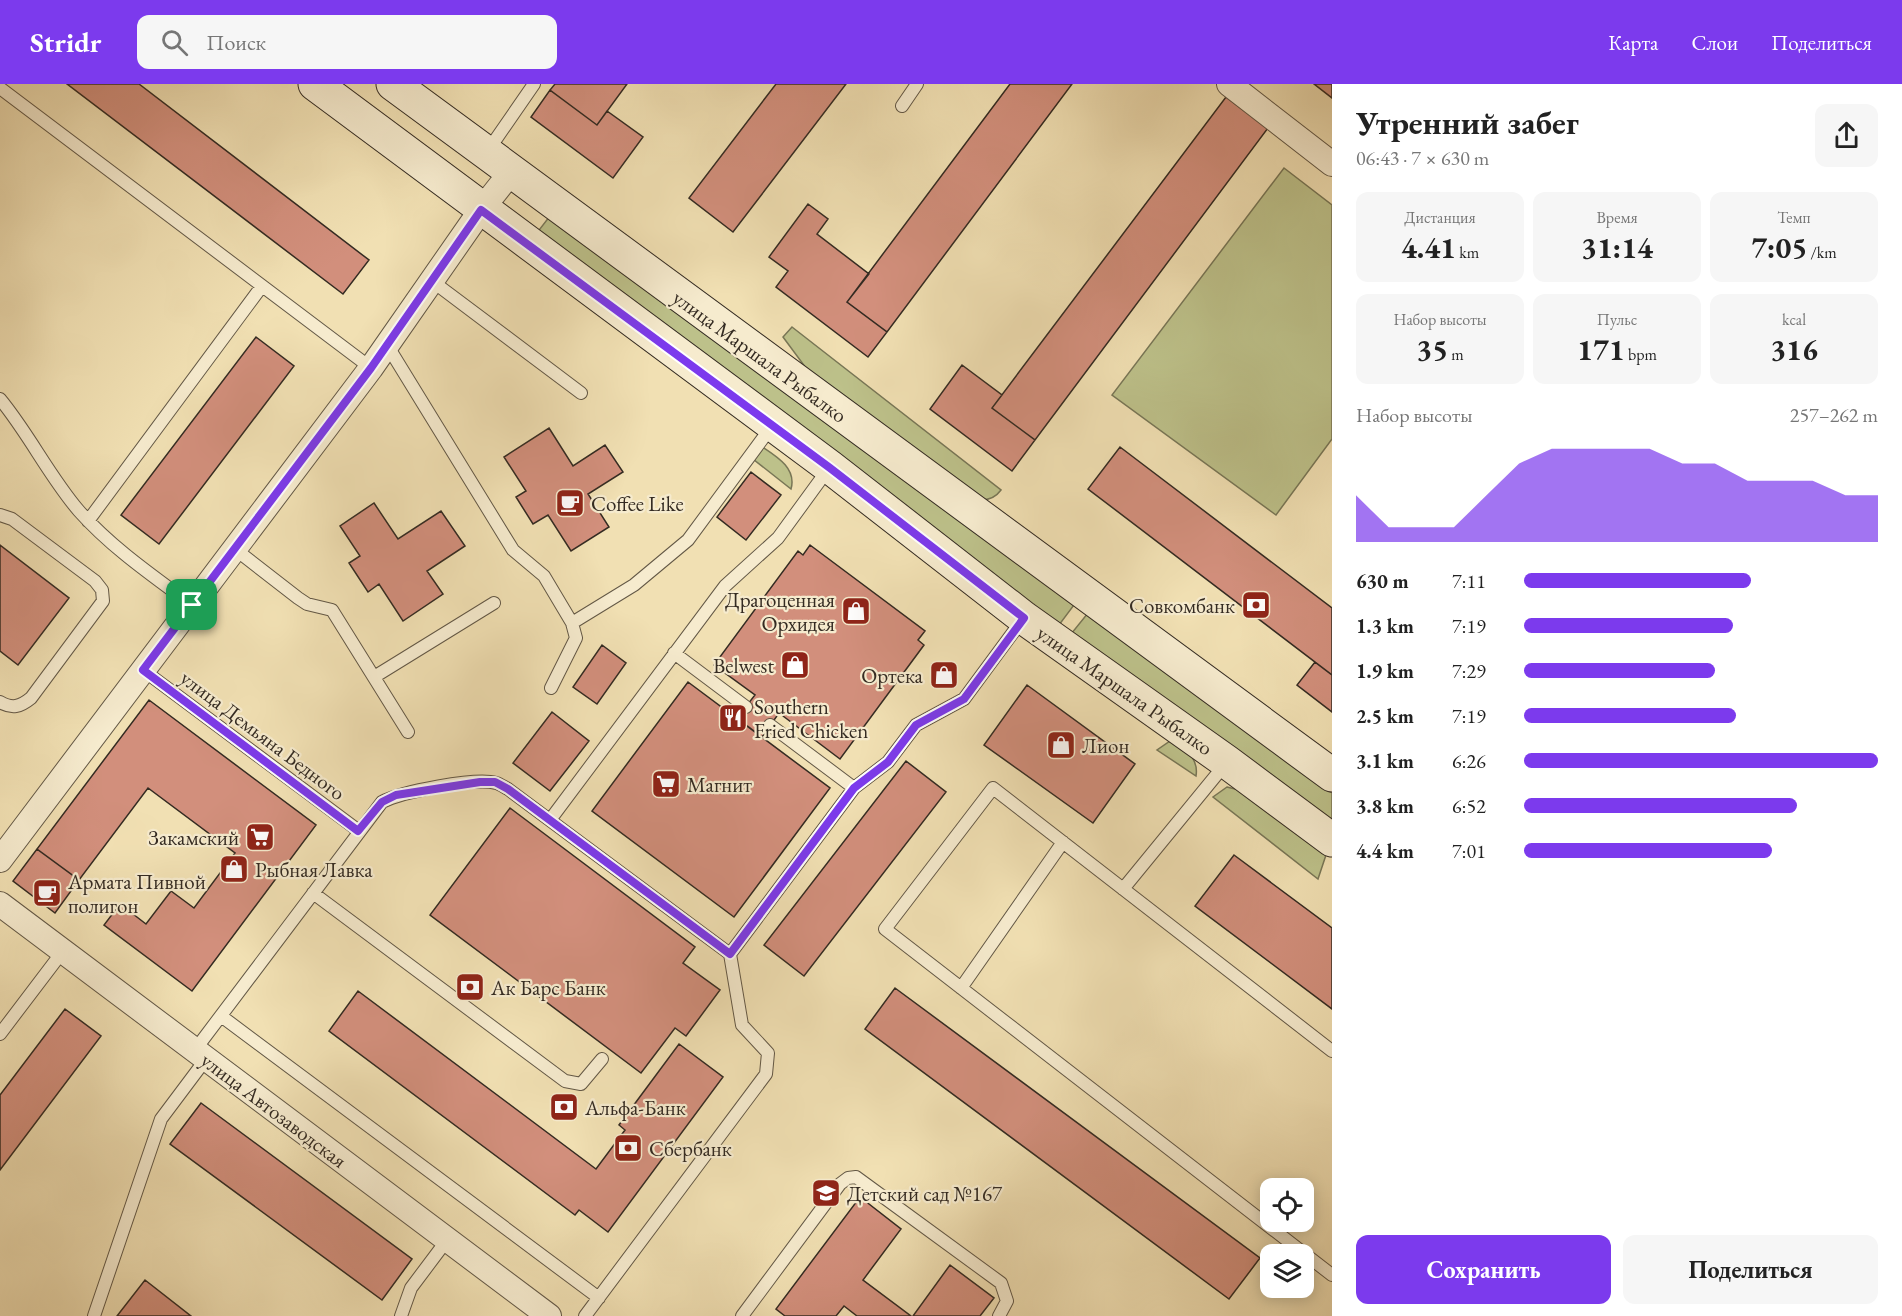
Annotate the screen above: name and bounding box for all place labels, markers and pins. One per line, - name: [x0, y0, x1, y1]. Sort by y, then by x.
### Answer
- cafe icon: Coffee Like: [554, 487, 586, 519]
- place label: Coffee Like: [591, 490, 684, 517]
- pin: [166, 579, 217, 630]
- place label: Драгоценная Орхидея: [725, 586, 835, 637]
- bank icon: Совкомбанк: [1240, 589, 1272, 621]
- place label: Совкомбанк: [1129, 592, 1235, 619]
- shop icon: Драгоценная Орхидея: [840, 595, 872, 627]
- shop icon: Belwest: [779, 649, 811, 681]
- place label: Belwest: [713, 652, 774, 679]
- shop icon: Ортека: [928, 659, 960, 691]
- place label: Ортека: [861, 662, 924, 689]
- place label: Southern Fried Chicken: [754, 693, 868, 744]
- restaurant icon: Southern Fried Chicken: [717, 702, 749, 734]
- shop icon: Лион: [1045, 729, 1077, 761]
- place label: Лион: [1082, 732, 1129, 759]
- supermarket icon: Магнит: [650, 768, 682, 800]
- place label: Магнит: [687, 771, 752, 798]
- supermarket icon: Закамский: [244, 821, 276, 853]
- place label: Закамский: [148, 824, 239, 851]
- shop icon: Рыбная Лавка: [218, 853, 250, 885]
- place label: Рыбная Лавка: [255, 856, 373, 883]
- place label: Армата Пивной полигон: [67, 868, 206, 919]
- cafe icon: Армата Пивной полигон: [31, 877, 63, 909]
- bank icon: Ак Барс Банк: [454, 971, 486, 1003]
- place label: Ак Барс Банк: [490, 974, 606, 1001]
- bank icon: Альфа-Банк: [548, 1091, 580, 1123]
- place label: Альфа-Банк: [584, 1094, 686, 1121]
- bank icon: Сбербанк: [612, 1132, 644, 1164]
- place label: Сбербанк: [649, 1135, 732, 1162]
- school or university icon: Детский сад №167: [810, 1177, 842, 1209]
- place label: Детский сад №167: [847, 1180, 1003, 1207]

